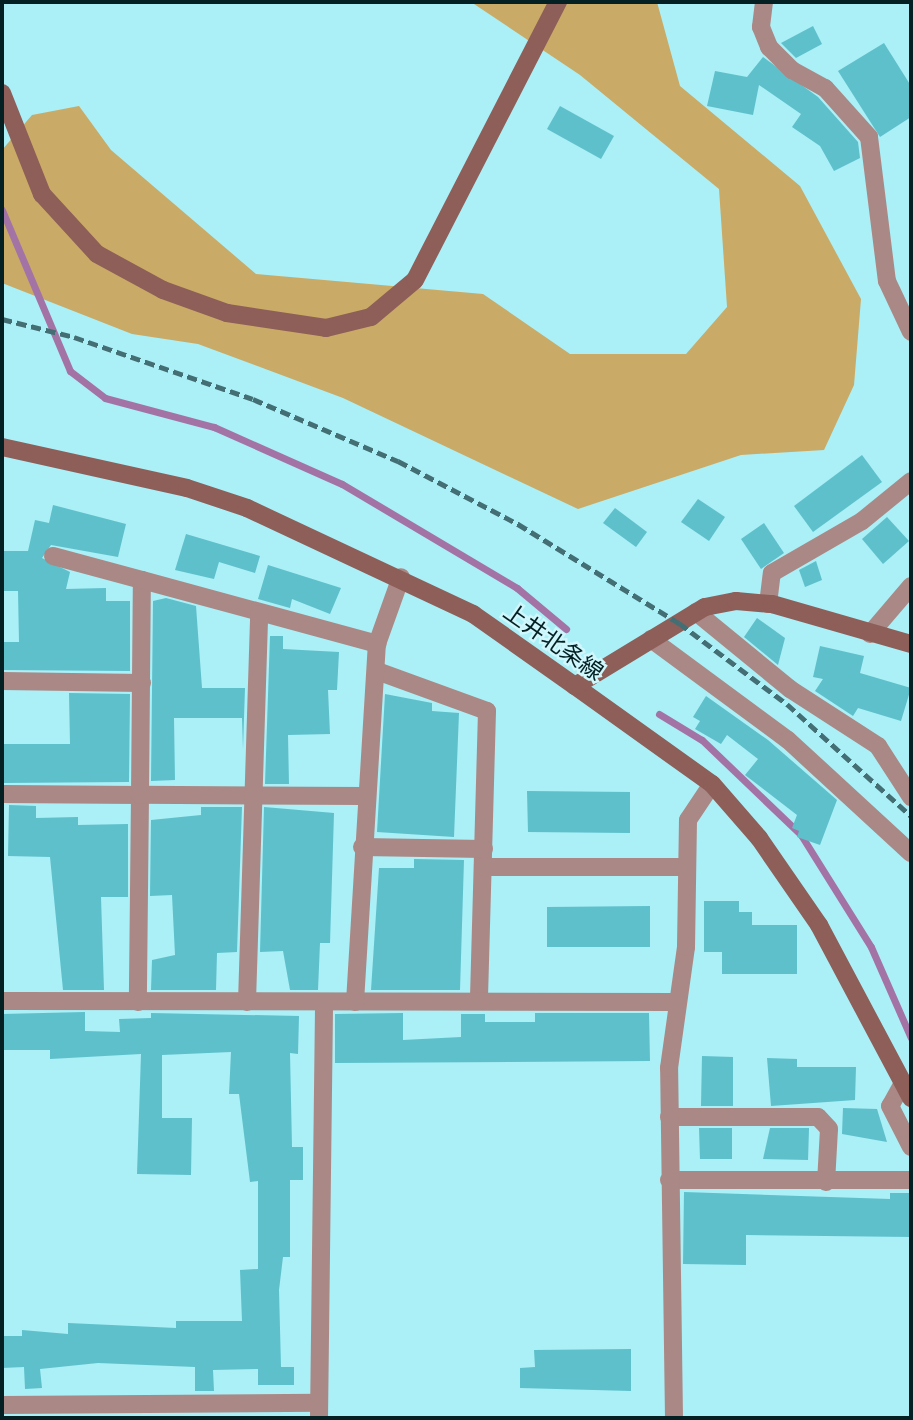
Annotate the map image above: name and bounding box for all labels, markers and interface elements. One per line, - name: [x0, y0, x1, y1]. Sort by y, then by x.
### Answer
- street label: 上井北条線: [499, 597, 609, 685]

